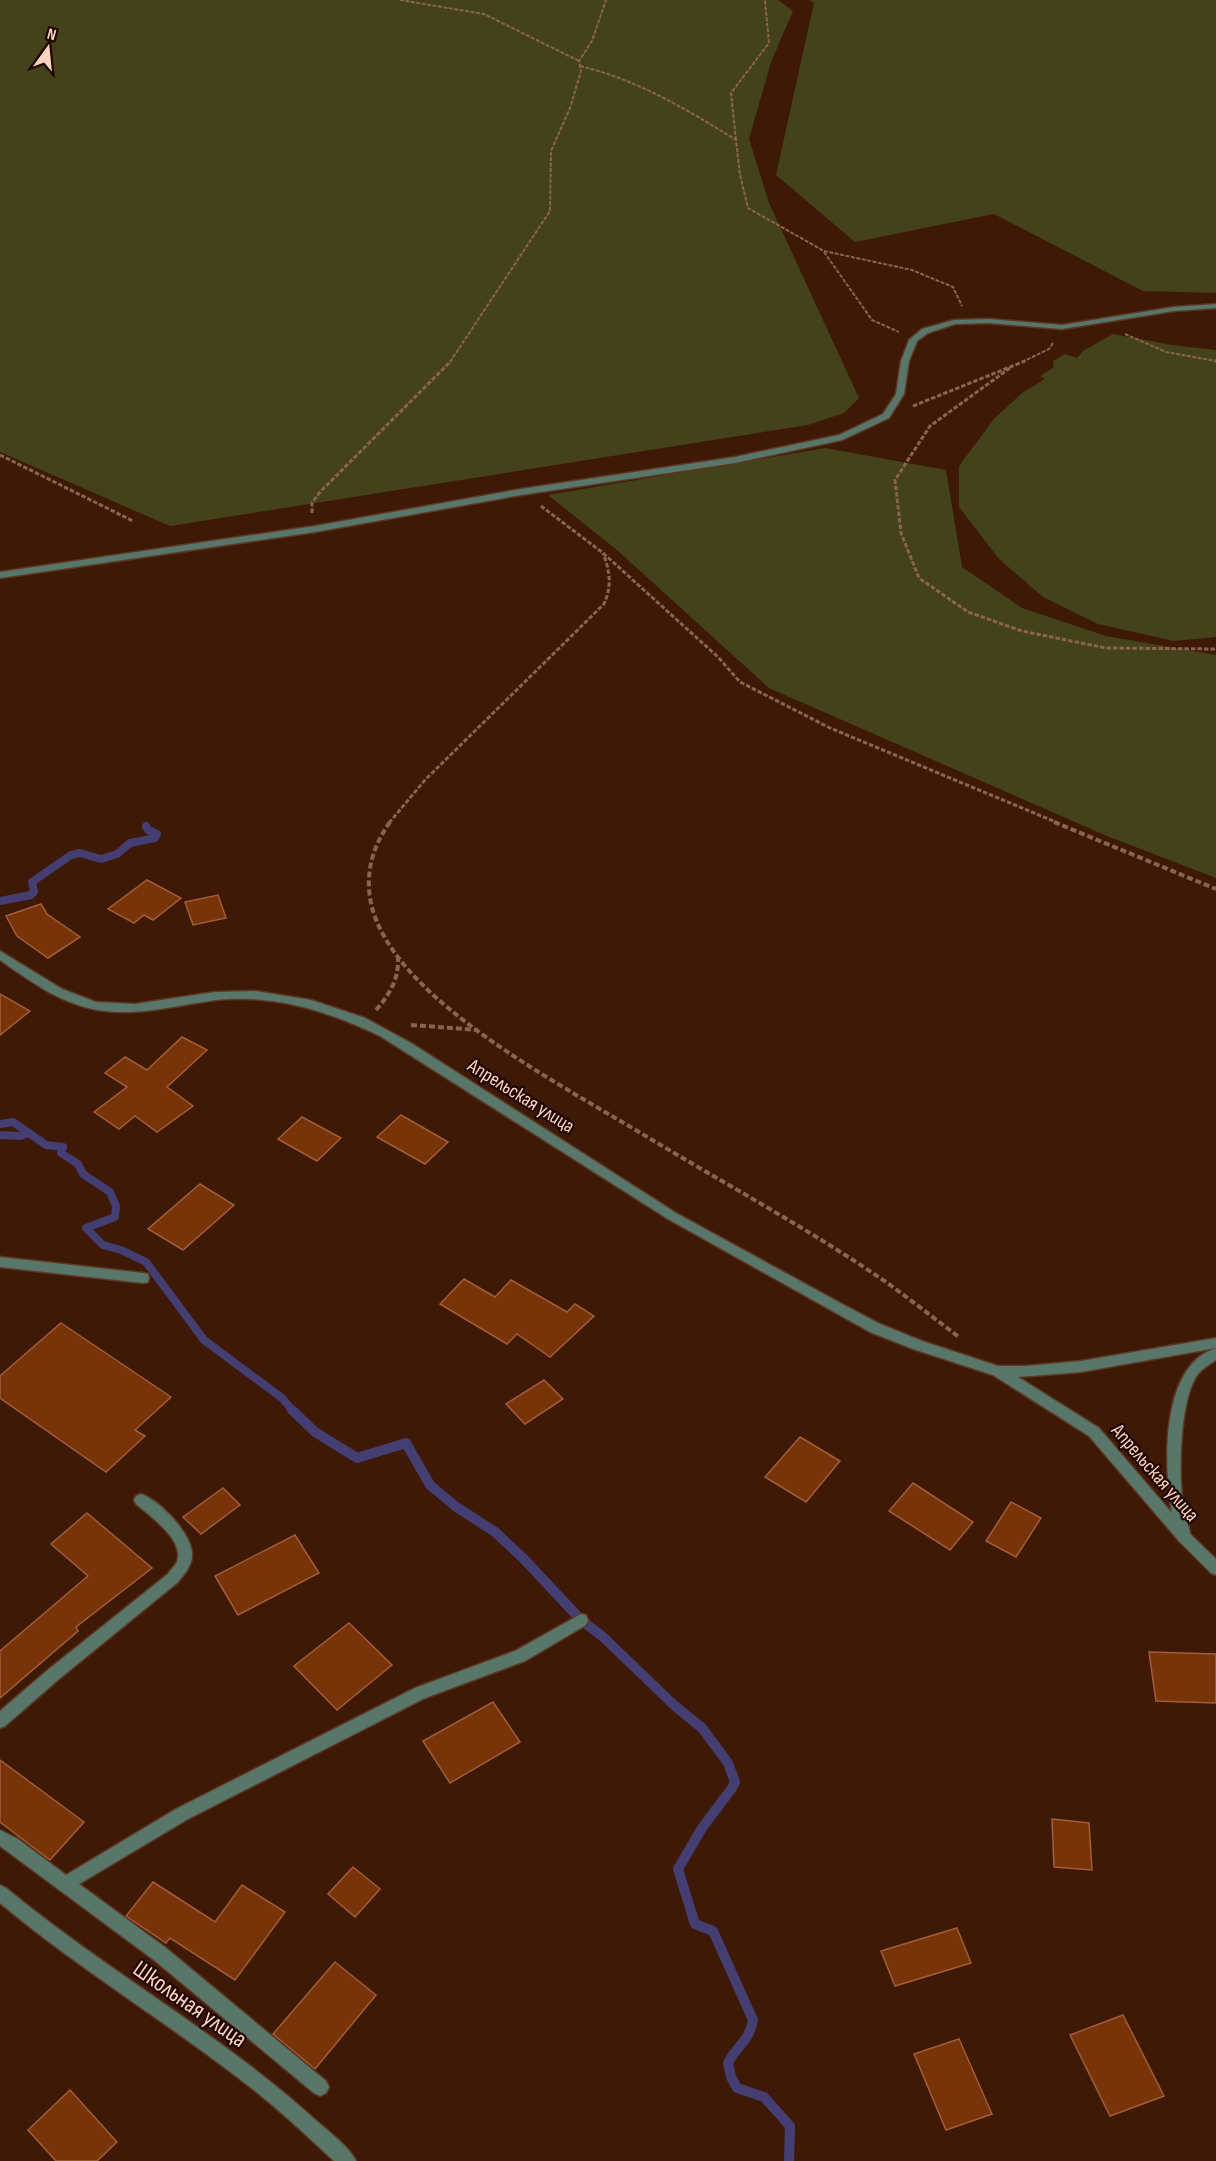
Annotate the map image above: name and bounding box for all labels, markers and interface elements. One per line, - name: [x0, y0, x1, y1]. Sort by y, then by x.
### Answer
- north arrow: [18, 18, 78, 78]
- text: N: [45, 25, 58, 45]
- street label: Апрельская улица: [462, 1053, 579, 1138]
- street label: Апрельская улица: [1105, 1419, 1204, 1527]
- street label: Школьная улица: [128, 1954, 252, 2054]

